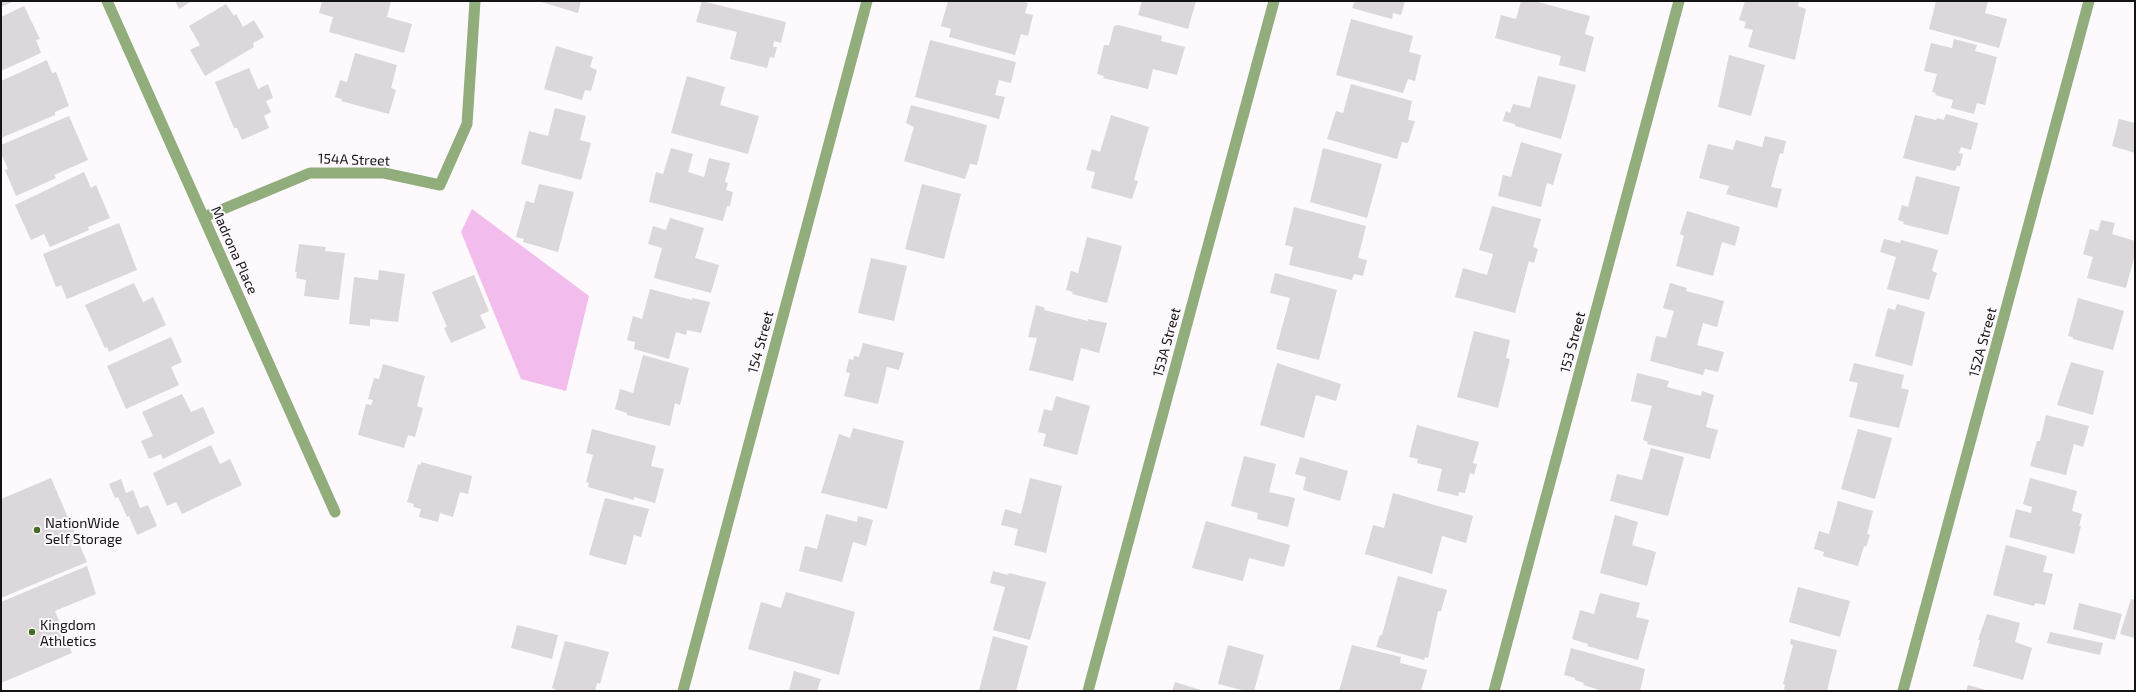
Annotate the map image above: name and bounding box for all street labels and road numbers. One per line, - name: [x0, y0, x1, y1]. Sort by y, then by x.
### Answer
- street label: 154A Street: [318, 149, 390, 169]
- street label: Madrona Place: [208, 203, 262, 297]
- street label: 153A Street: [1149, 305, 1183, 379]
- street label: 152A Street: [1965, 305, 1999, 379]
- street label: 154 Street: [744, 309, 776, 375]
- street label: 153 Street: [1556, 309, 1588, 375]

